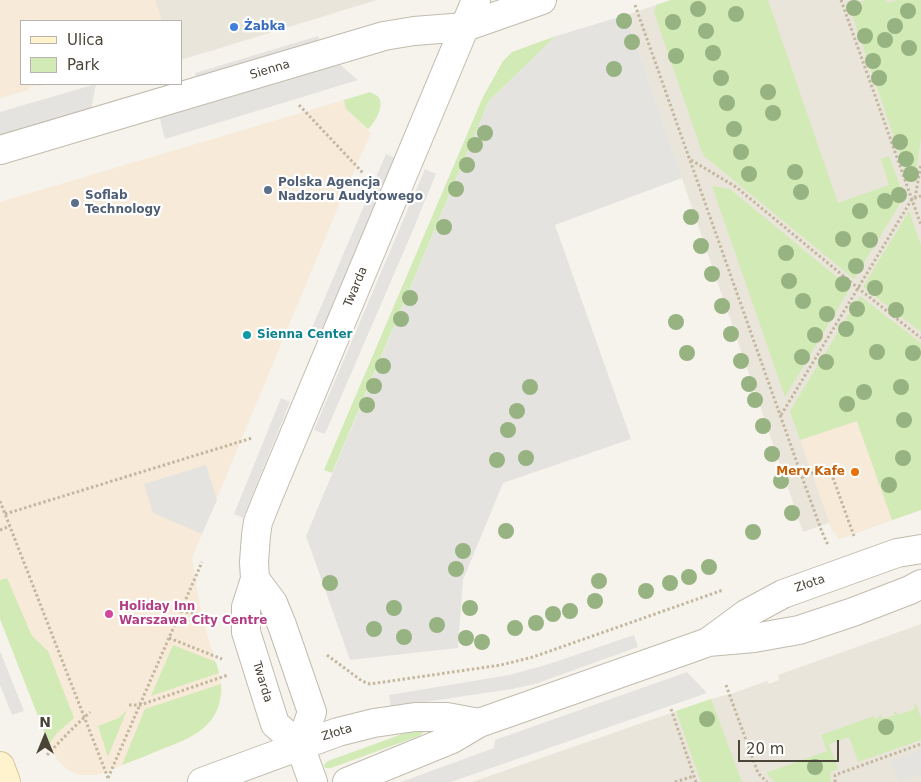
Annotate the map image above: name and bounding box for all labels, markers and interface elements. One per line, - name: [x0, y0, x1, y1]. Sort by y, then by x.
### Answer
- legend: [20, 20, 182, 85]
- place label: Żabka: [244, 20, 285, 34]
- marker: Żabka: [228, 21, 240, 33]
- text: Ulica: [67, 31, 104, 49]
- text: Park: [67, 56, 99, 74]
- street label: Sienna: [248, 57, 292, 83]
- place label: Polska Agencja Nadzoru Audytowego: [278, 176, 423, 204]
- marker: Polska Agencja Nadzoru Audytowego: [262, 184, 274, 196]
- place label: Soflab Technology: [85, 189, 161, 217]
- marker: Soflab Technology: [69, 197, 81, 209]
- street label: Twarda: [341, 265, 371, 309]
- place label: Sienna Center: [257, 328, 353, 342]
- marker: Sienna Center: [241, 329, 253, 341]
- place label: Merv Kafe: [776, 465, 845, 479]
- marker: Merv Kafe: [849, 466, 861, 478]
- street label: Złota: [793, 572, 827, 596]
- place label: Holiday Inn Warszawa City Centre: [119, 600, 267, 628]
- marker: Holiday Inn Warszawa City Centre: [103, 608, 115, 620]
- street label: Twarda: [249, 660, 275, 704]
- north arrow: [20, 712, 70, 762]
- text: N: [39, 714, 51, 730]
- street label: Złota: [320, 722, 354, 744]
- scale bar: [741, 730, 842, 762]
- text: 20 m: [746, 740, 784, 758]

